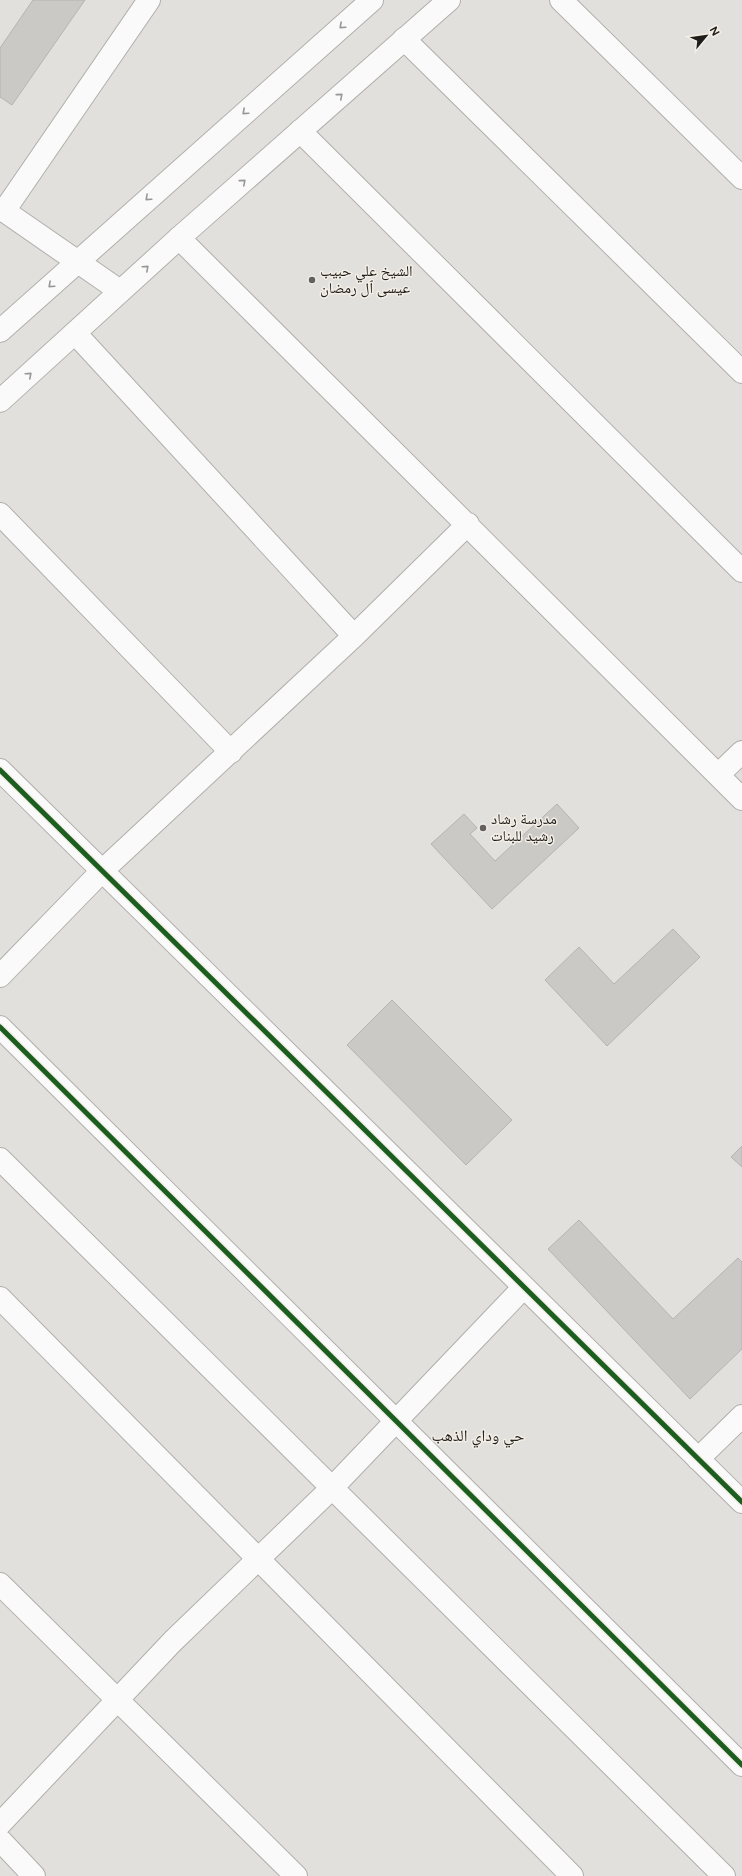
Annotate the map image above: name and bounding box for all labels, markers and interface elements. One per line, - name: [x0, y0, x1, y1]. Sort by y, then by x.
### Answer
- north arrow: [686, 16, 726, 56]
- one-way arrow: [340, 21, 347, 28]
- text: N: [707, 25, 722, 38]
- one-way arrow: [335, 93, 343, 100]
- one-way arrow: [242, 107, 250, 115]
- one-way arrow: [238, 179, 245, 186]
- one-way arrow: [145, 194, 153, 201]
- place label: الشيخ علي حبيب عيسى ٱل رمضان: [320, 262, 413, 298]
- one-way arrow: [141, 266, 149, 273]
- marker: الشيخ علي حبيب عيسى ٱل رمضان: [307, 275, 317, 285]
- one-way arrow: [48, 280, 56, 288]
- one-way arrow: [24, 372, 32, 380]
- place label: مدرسة رشاد رشيد للبنات: [491, 810, 557, 845]
- marker: مدرسة رشاد رشيد للبنات: [478, 823, 488, 833]
- district label: حي وداي الذهب: [432, 1426, 524, 1448]

